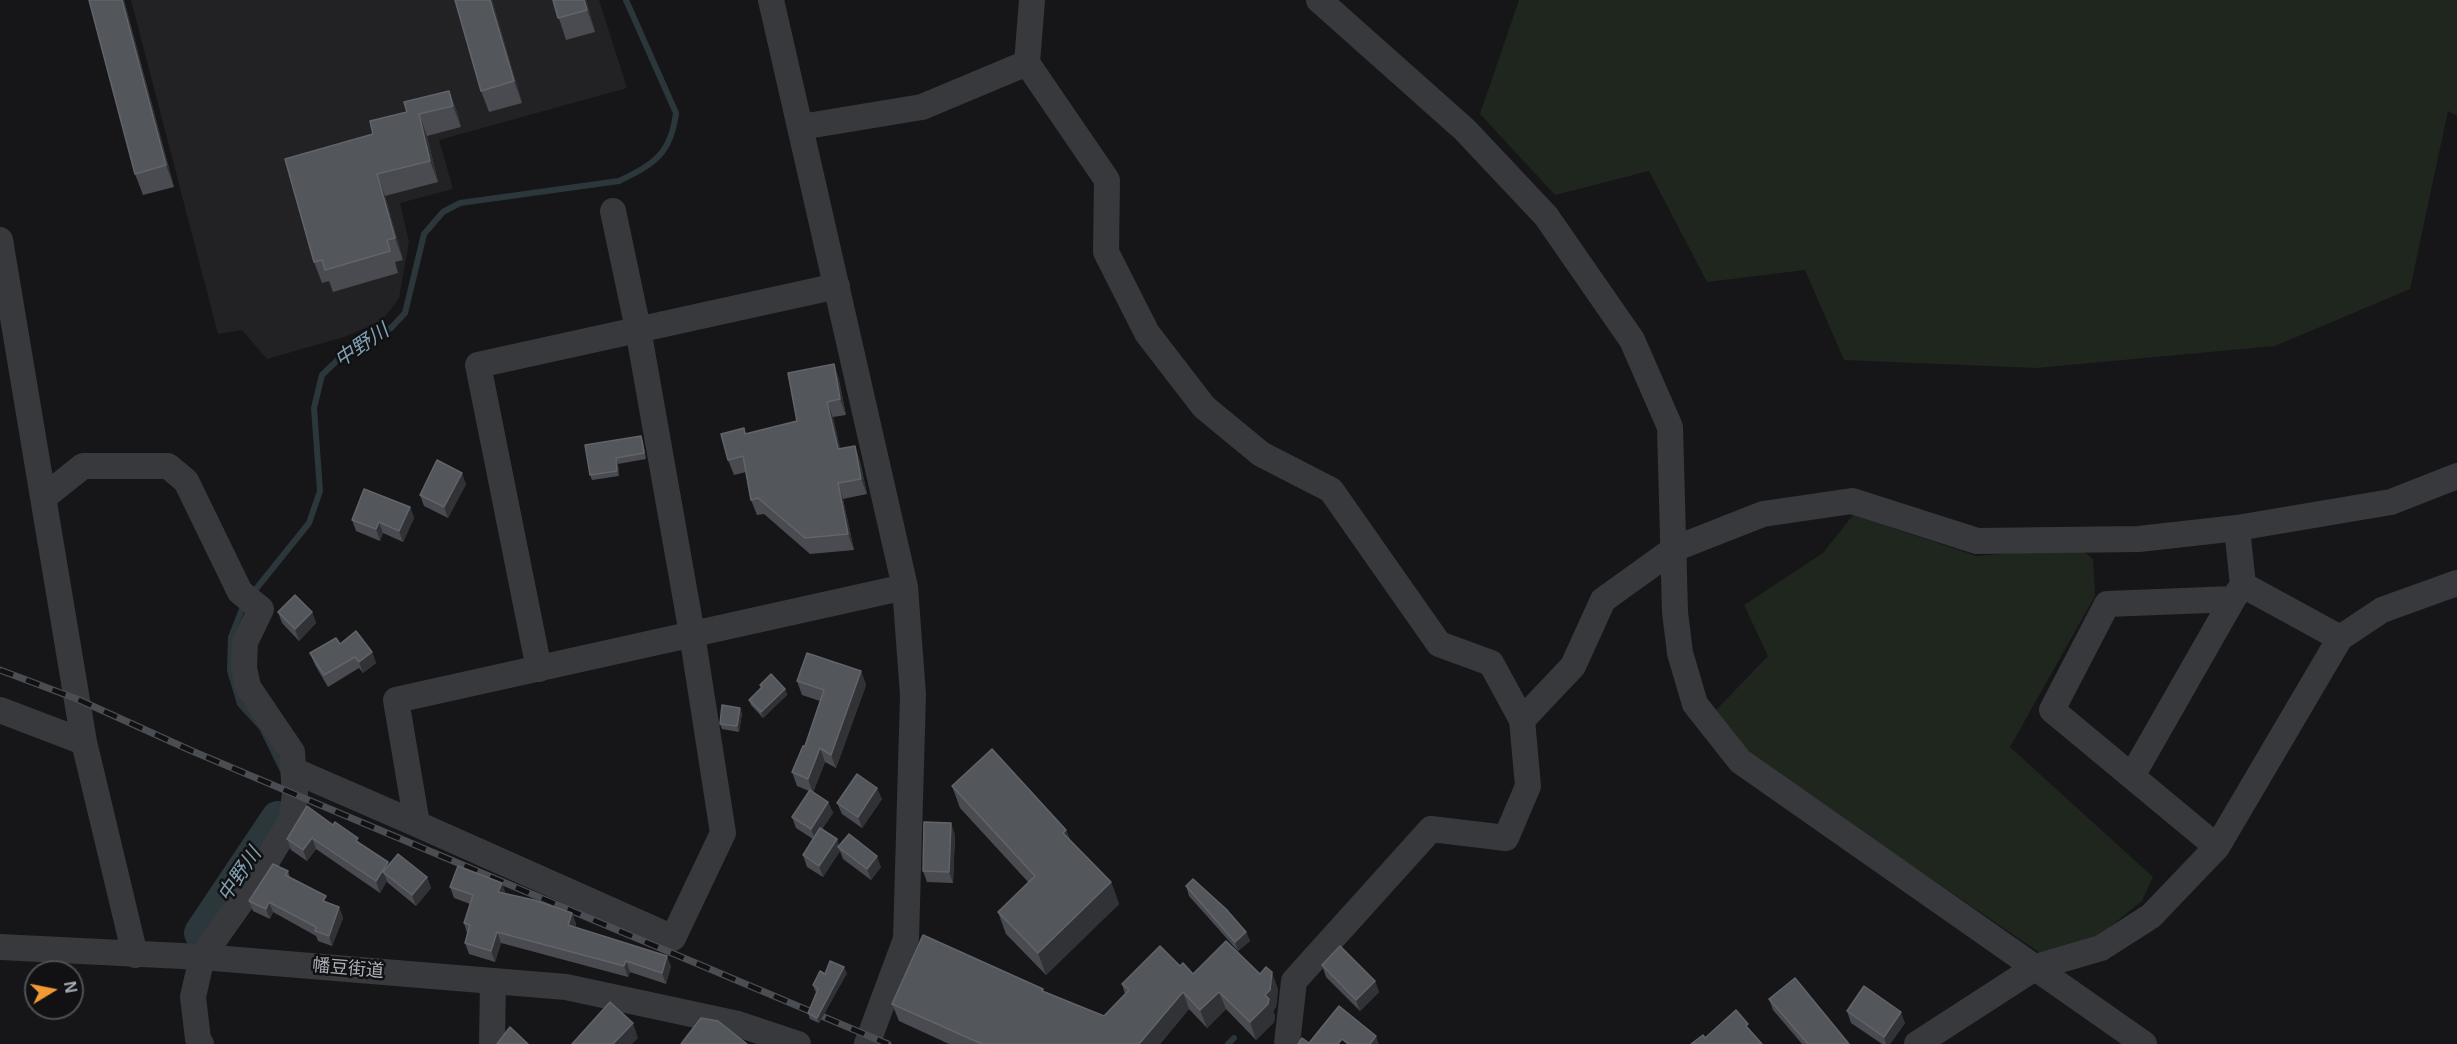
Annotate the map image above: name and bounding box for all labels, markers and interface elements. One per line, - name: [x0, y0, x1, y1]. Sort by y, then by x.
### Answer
- water label: 中野川: [330, 319, 394, 373]
- water label: 中野川: [213, 843, 267, 907]
- street label: 幡豆街道: [311, 955, 385, 983]
- north arrow: [24, 960, 84, 1020]
- text: N: [61, 980, 80, 994]

